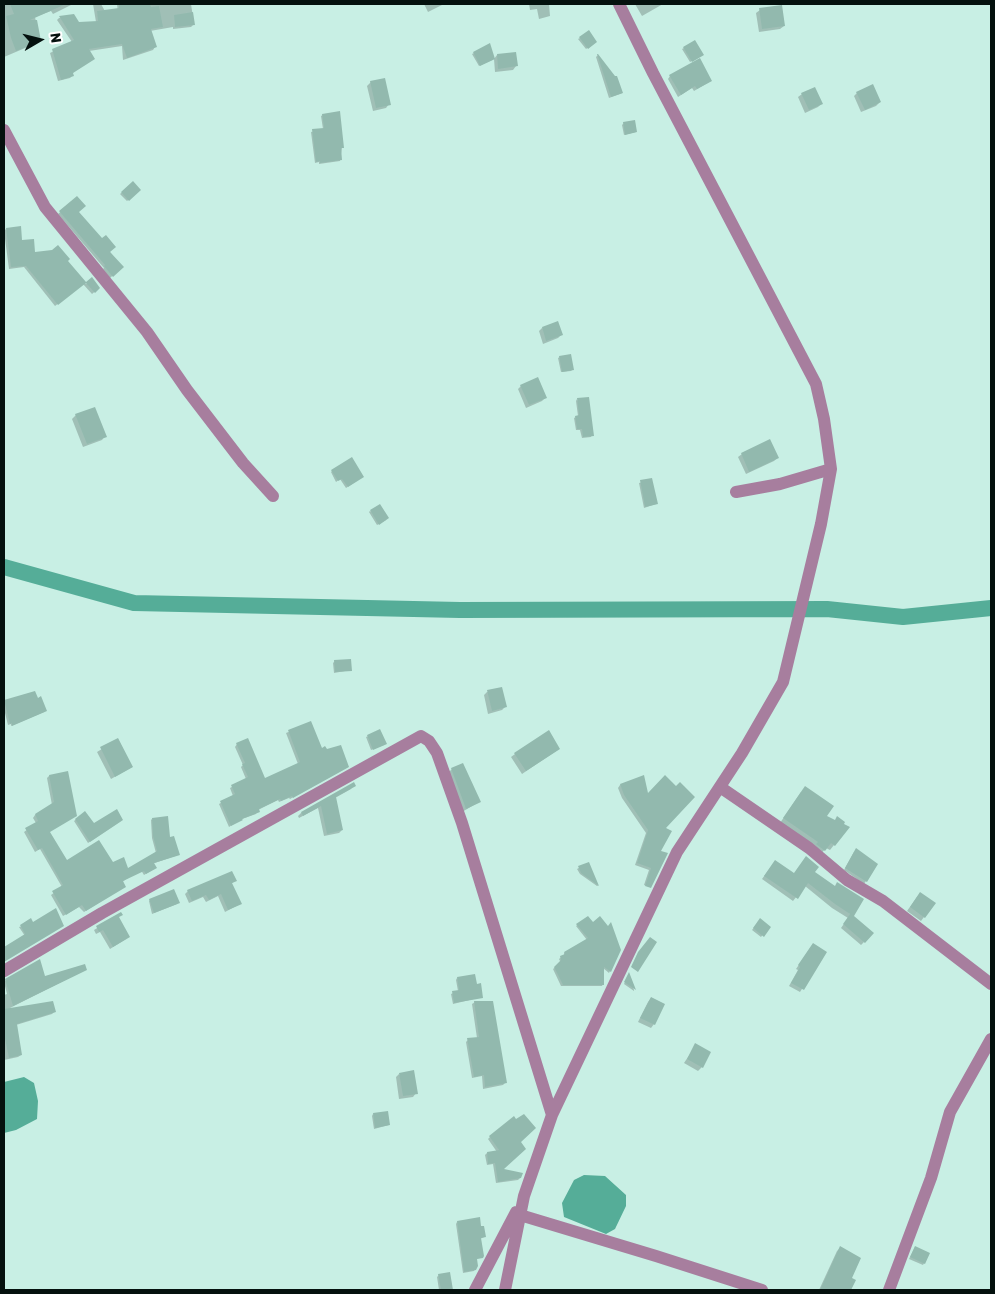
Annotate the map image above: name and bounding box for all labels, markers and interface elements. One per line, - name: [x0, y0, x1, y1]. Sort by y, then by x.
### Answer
- north arrow: [15, 15, 65, 65]
- text: N: [46, 32, 64, 44]

